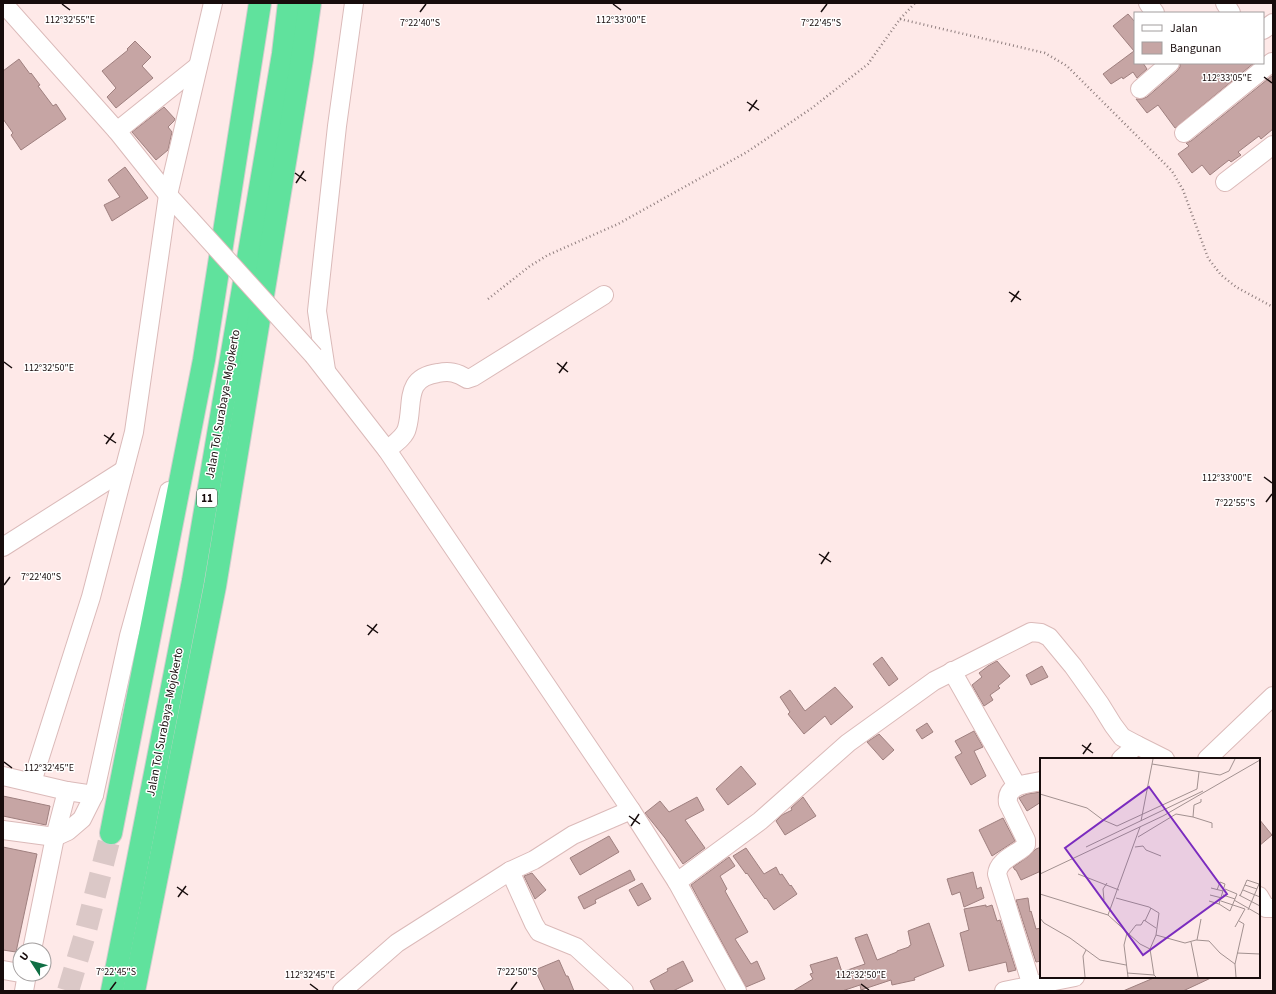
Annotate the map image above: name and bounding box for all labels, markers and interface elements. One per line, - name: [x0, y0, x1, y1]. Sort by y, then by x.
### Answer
- legend: [1134, 12, 1264, 64]
- text: 112°32'55"E: [45, 13, 95, 27]
- text: 112°33'00"E: [596, 13, 646, 27]
- text: 7°22'40"S: [400, 16, 440, 30]
- text: 7°22'45"S: [801, 16, 841, 30]
- text: Jalan: [1170, 20, 1197, 37]
- text: Bangunan: [1170, 40, 1221, 57]
- text: 112°33'05"E: [1202, 71, 1252, 85]
- street label: Jalan Tol Surabaya–Mojokerto: [202, 328, 244, 480]
- text: 112°32'50"E: [24, 361, 74, 375]
- text: 112°33'00"E: [1202, 471, 1252, 485]
- road number: 11: [197, 489, 217, 507]
- text: 7°22'55"S: [1215, 496, 1255, 510]
- text: 7°22'40"S: [21, 570, 61, 584]
- street label: Jalan Tol Surabaya–Mojokerto: [142, 646, 188, 798]
- inset map: [1040, 758, 1260, 978]
- text: 112°32'45"E: [24, 761, 74, 775]
- north arrow: [12, 942, 52, 982]
- text: U: [16, 949, 33, 964]
- text: 7°22'45"S: [96, 965, 136, 979]
- text: 7°22'50"S: [497, 965, 537, 979]
- text: 112°32'45"E: [285, 968, 335, 982]
- text: 112°32'50"E: [836, 968, 886, 982]

